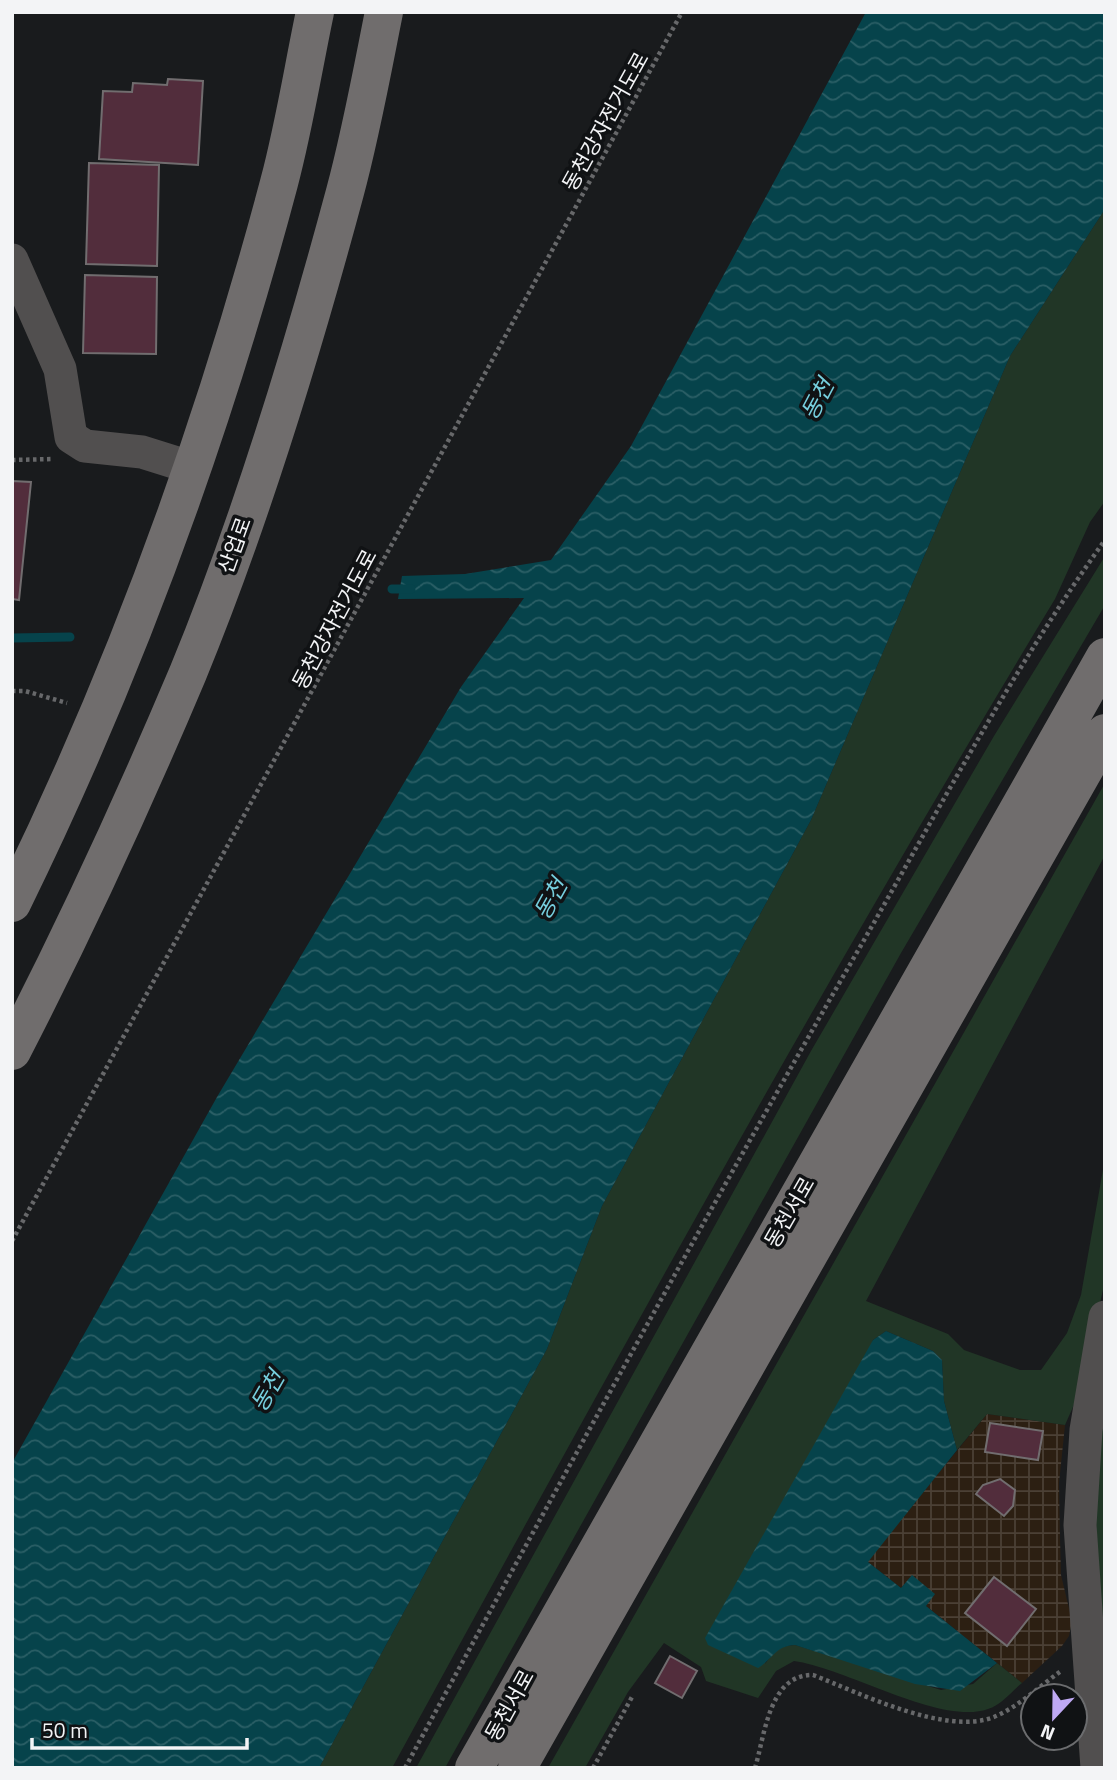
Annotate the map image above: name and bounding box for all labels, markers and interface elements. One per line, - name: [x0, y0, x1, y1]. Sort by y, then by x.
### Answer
- street label: 동천강자전거도로: [554, 46, 656, 196]
- water label: 동천: [792, 370, 844, 426]
- street label: 산업로: [209, 512, 259, 578]
- street label: 동천강자전거도로: [284, 543, 384, 695]
- water label: 동천: [524, 870, 577, 926]
- street label: 동천서로: [756, 1171, 822, 1253]
- water label: 동천: [241, 1361, 294, 1418]
- street label: 동천서로: [476, 1663, 542, 1747]
- north arrow: [1019, 1682, 1089, 1752]
- scale bar: [32, 1706, 247, 1750]
- text: 50 m: [42, 1714, 88, 1746]
- text: N: [1036, 1717, 1059, 1749]

